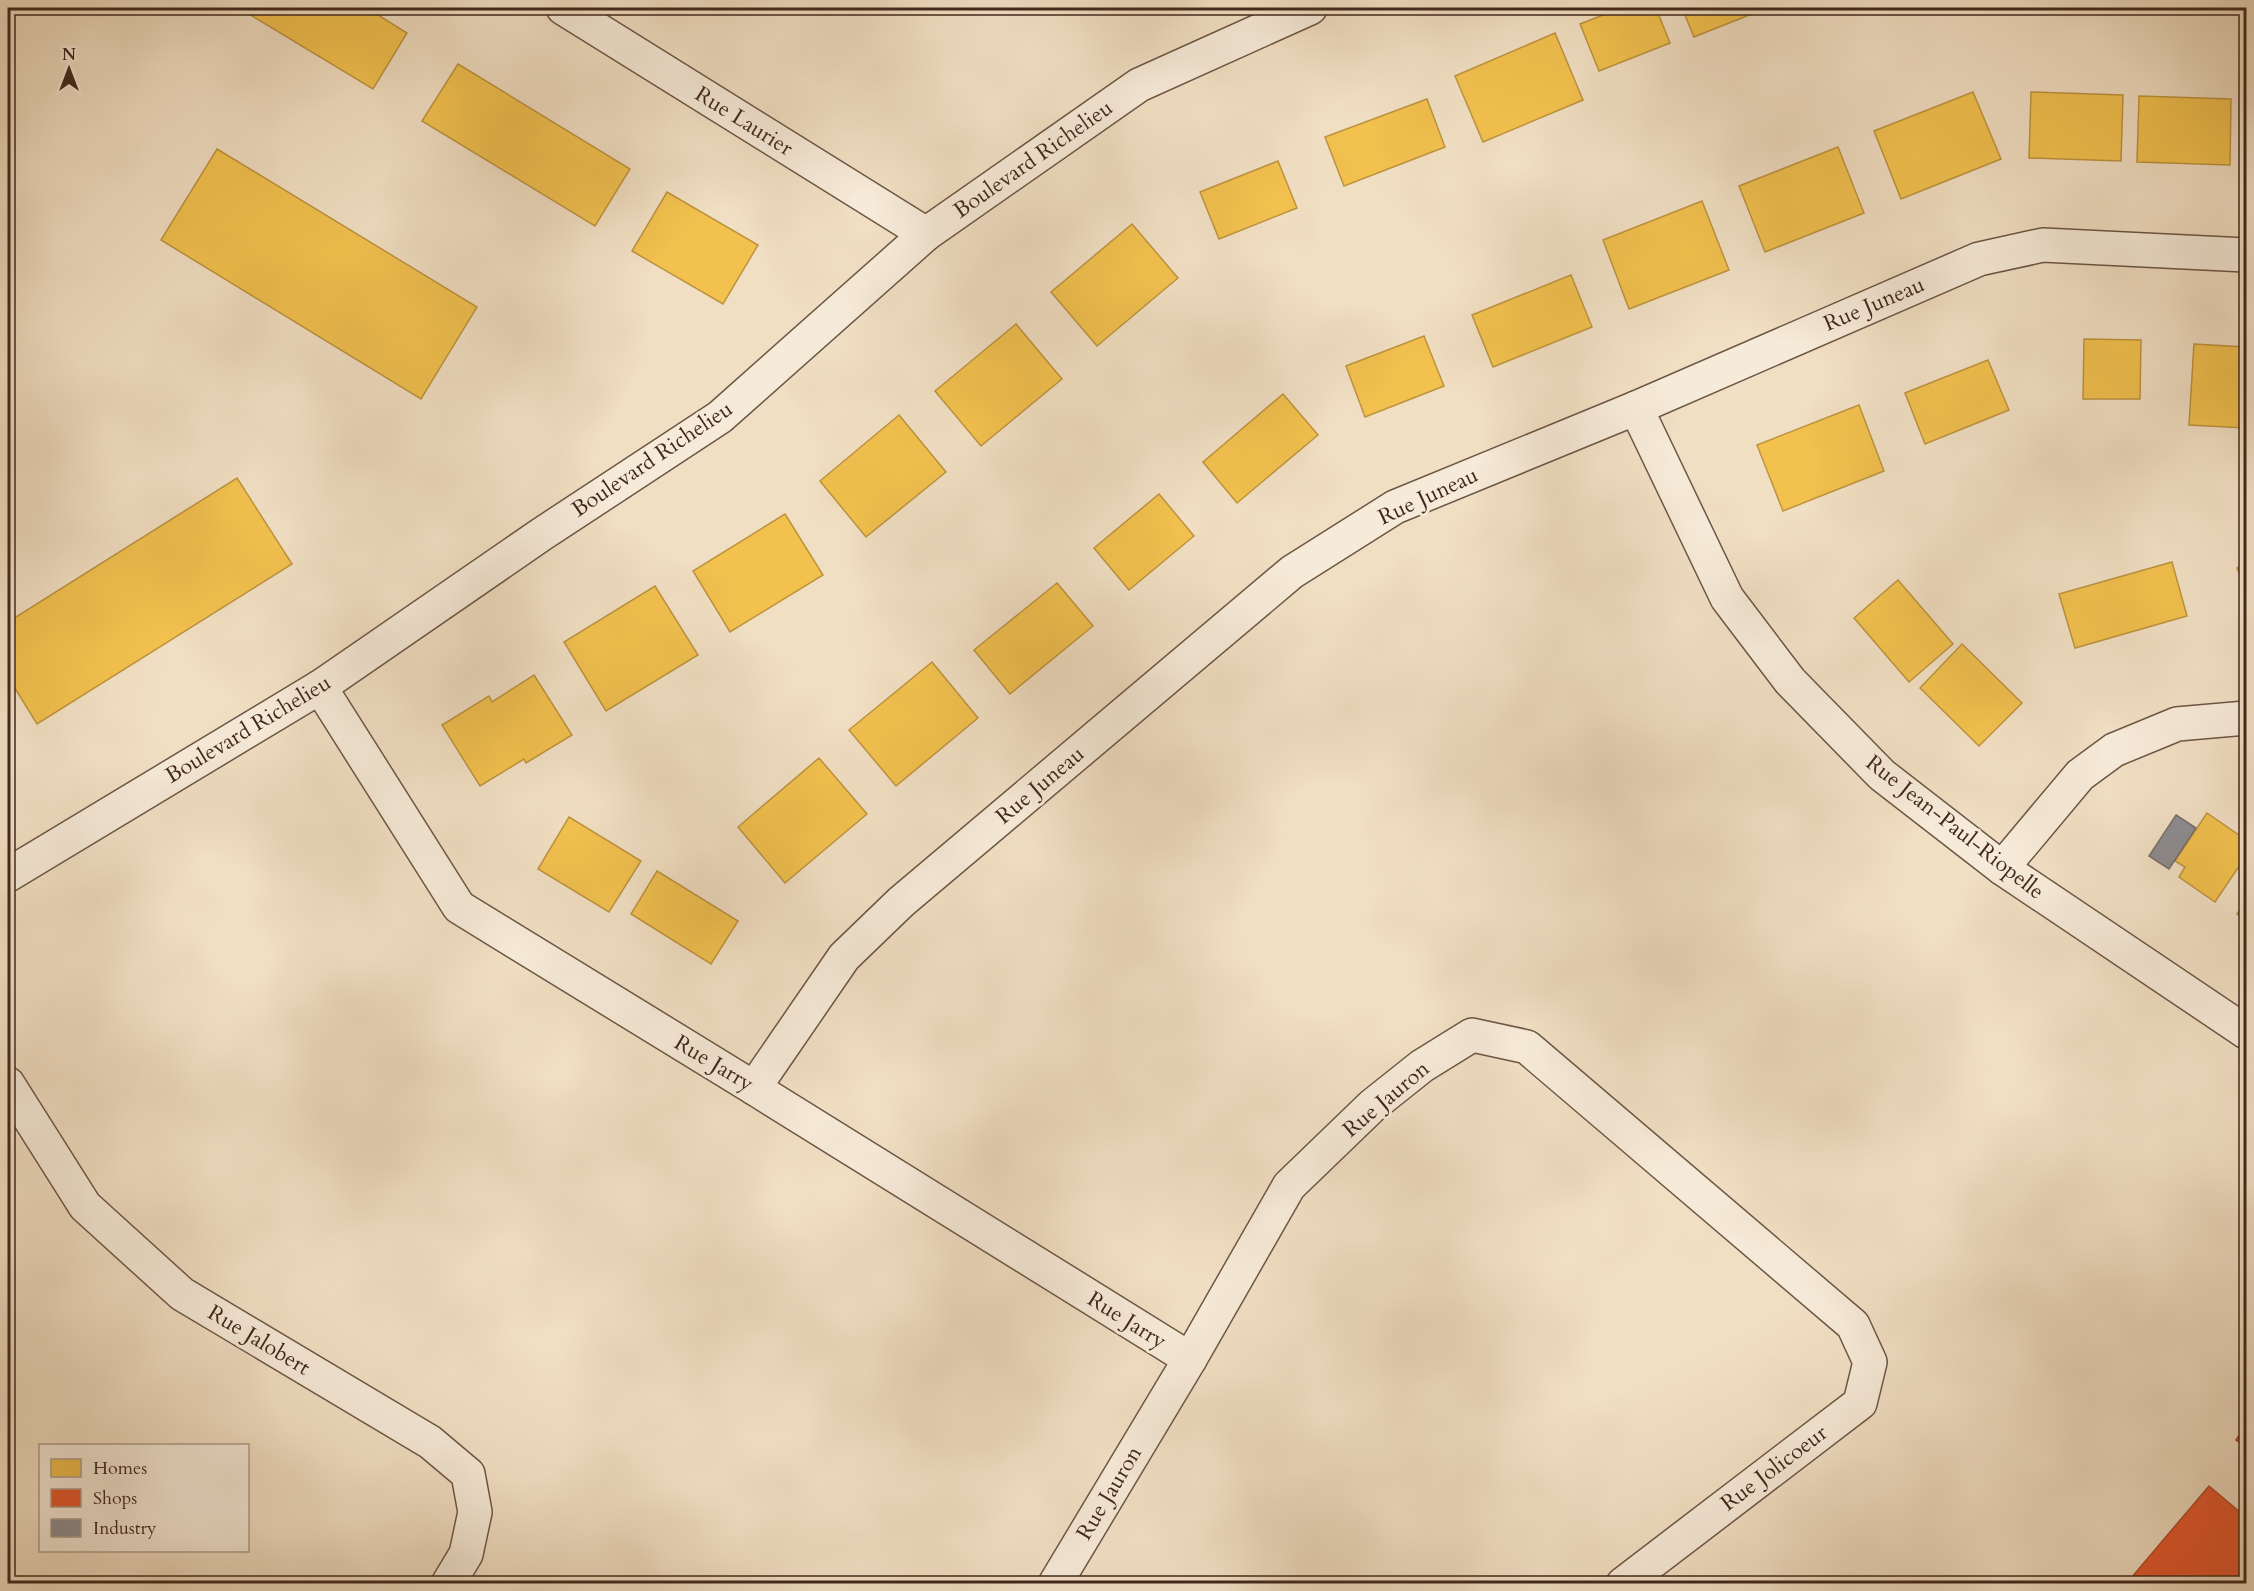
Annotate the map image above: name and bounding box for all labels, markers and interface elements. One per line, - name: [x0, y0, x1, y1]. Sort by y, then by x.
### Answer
- north arrow: [39, 39, 99, 99]
- text: N: [62, 44, 76, 66]
- street label: Rue Laurier: [689, 79, 800, 163]
- street label: Boulevard Richelieu: [947, 93, 1119, 225]
- street label: Rue Juneau: [1819, 269, 1929, 339]
- street label: Boulevard Richelieu: [566, 394, 738, 524]
- street label: Rue Juneau: [1373, 460, 1483, 532]
- street label: Boulevard Richelieu: [160, 668, 336, 790]
- street label: Rue Juneau: [989, 739, 1091, 831]
- street label: Rue Jean-Paul-Riopelle: [1860, 748, 2050, 906]
- street label: Rue Jarry: [669, 1028, 760, 1099]
- street label: Rue Jauron: [1336, 1054, 1436, 1144]
- street label: Rue Jarry: [1082, 1284, 1173, 1356]
- street label: Rue Jalobert: [202, 1298, 316, 1382]
- street label: Rue Jolicoeur: [1715, 1417, 1834, 1518]
- street label: Rue Jauron: [1069, 1440, 1149, 1546]
- legend: [39, 1444, 249, 1552]
- text: Homes: [93, 1456, 147, 1481]
- text: Shops: [93, 1486, 137, 1511]
- text: Industry: [93, 1516, 157, 1541]

